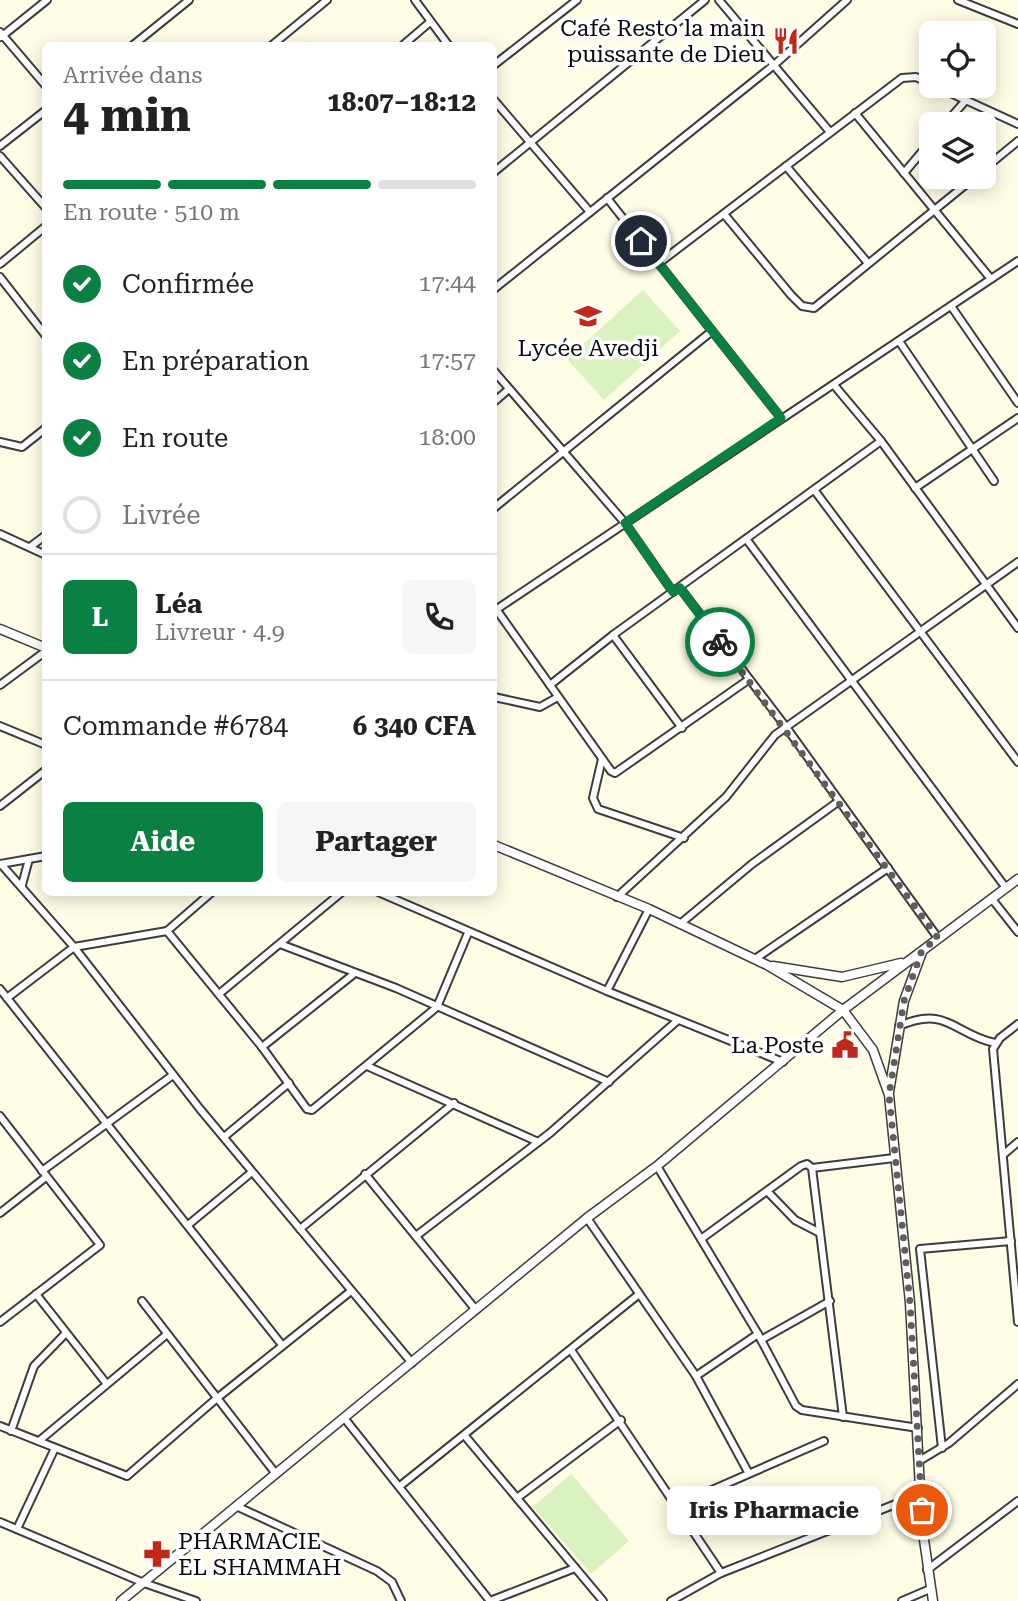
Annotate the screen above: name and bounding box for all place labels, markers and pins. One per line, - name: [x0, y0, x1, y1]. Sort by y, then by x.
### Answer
- place label: Café Resto la main puissante de Dieu: [560, 15, 765, 68]
- restaurant icon: Café Resto la main puissante de Dieu: [771, 26, 801, 56]
- pin: [611, 211, 671, 271]
- school or university icon: Lycée Avedji: [573, 301, 603, 331]
- place label: Lycée Avedji: [518, 335, 659, 362]
- public building icon: La Poste: [830, 1030, 860, 1060]
- place label: La Poste: [731, 1032, 824, 1059]
- pin: [892, 1480, 952, 1540]
- callout: Iris Pharmacie: [666, 1486, 880, 1534]
- place label: PHARMACIE EL SHAMMAH: [178, 1528, 341, 1581]
- pharmacy icon: PHARMACIE EL SHAMMAH: [142, 1539, 172, 1569]

